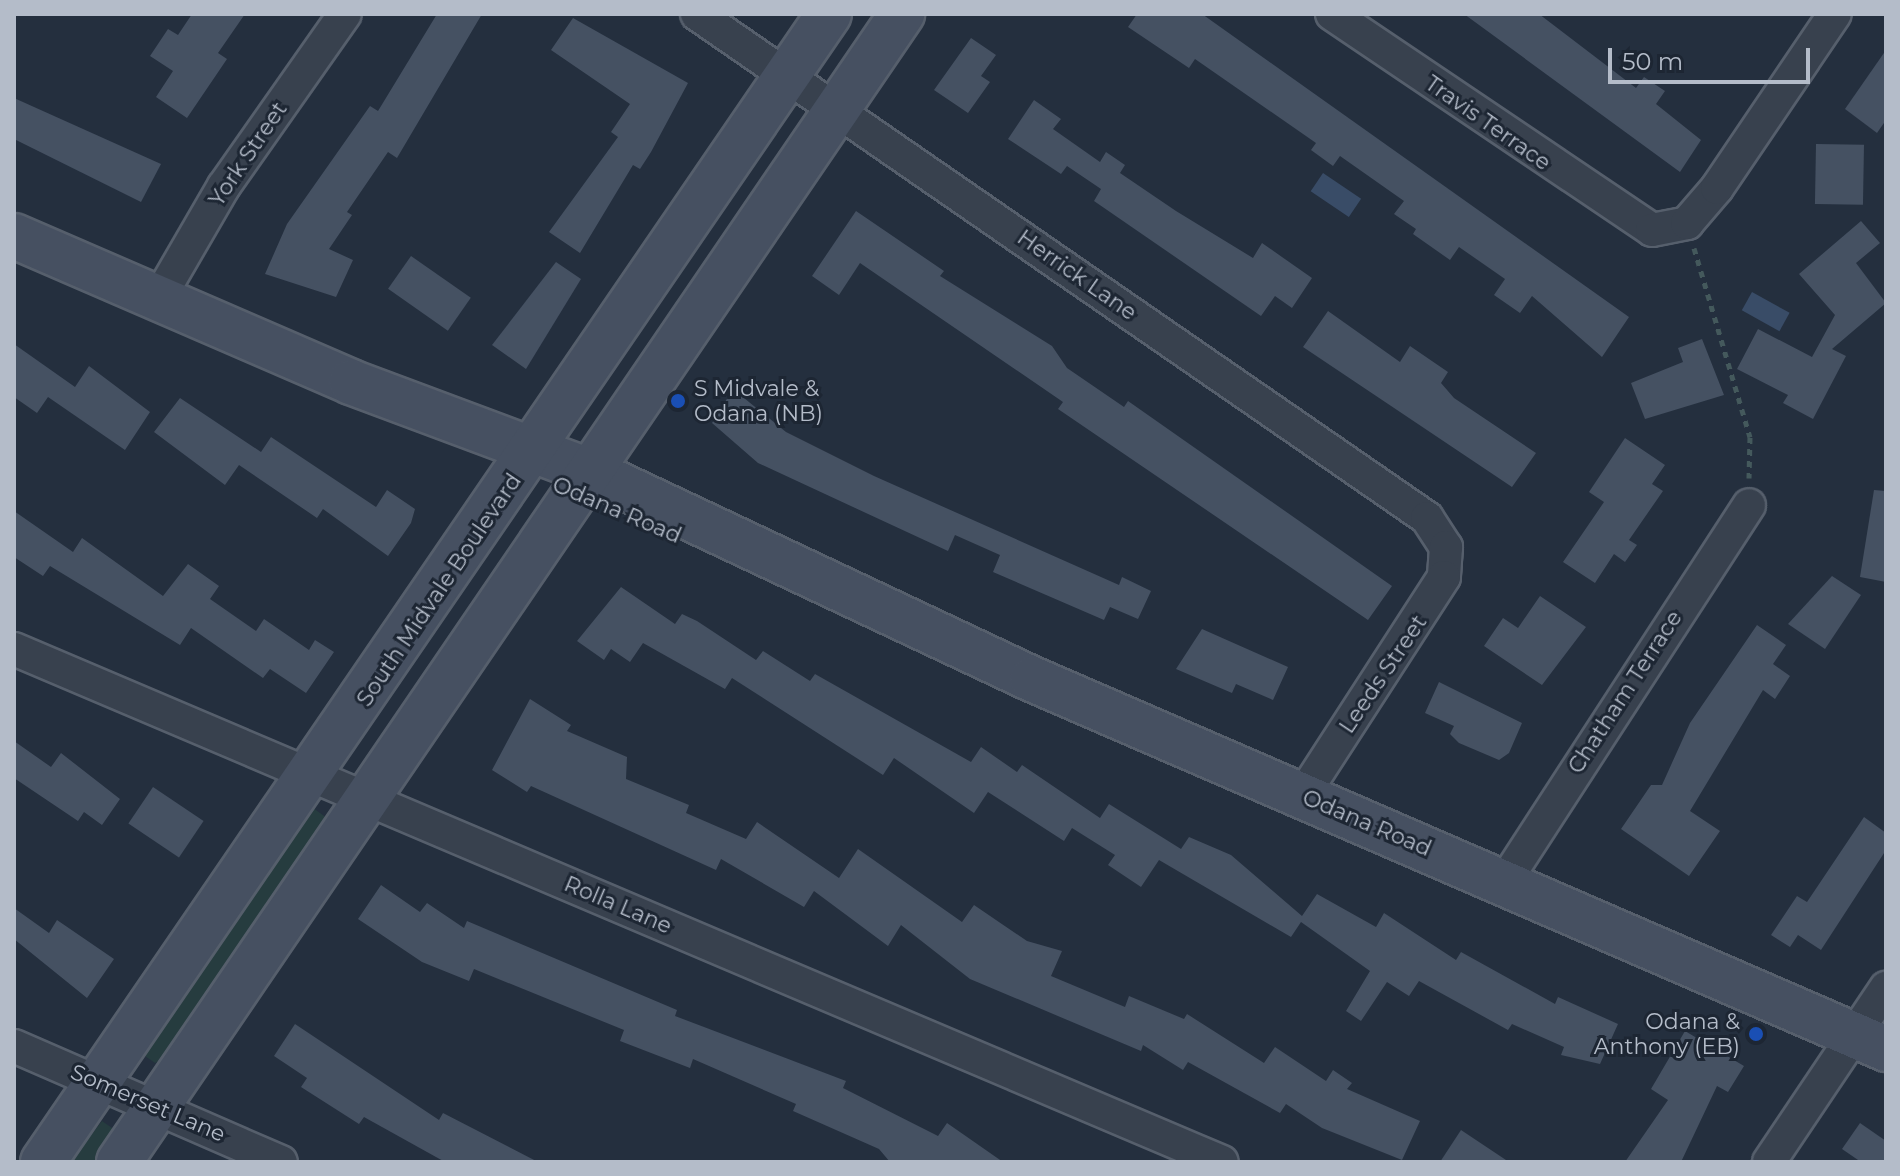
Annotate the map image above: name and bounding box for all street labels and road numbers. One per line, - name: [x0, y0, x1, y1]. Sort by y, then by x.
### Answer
- street label: Travis Terrace: [1420, 70, 1556, 176]
- street label: York Street: [203, 97, 293, 211]
- street label: Herrick Lane: [1012, 224, 1142, 326]
- street label: South Midvale Boulevard: [351, 469, 527, 711]
- street label: Odana Road: [549, 471, 685, 549]
- street label: Chatham Terrace: [1562, 606, 1688, 778]
- street label: Leeds Street: [1334, 610, 1432, 738]
- street label: Odana Road: [1299, 784, 1435, 862]
- street label: Rolla Lane: [560, 871, 676, 939]
- street label: Somerset Lane: [67, 1059, 229, 1147]

